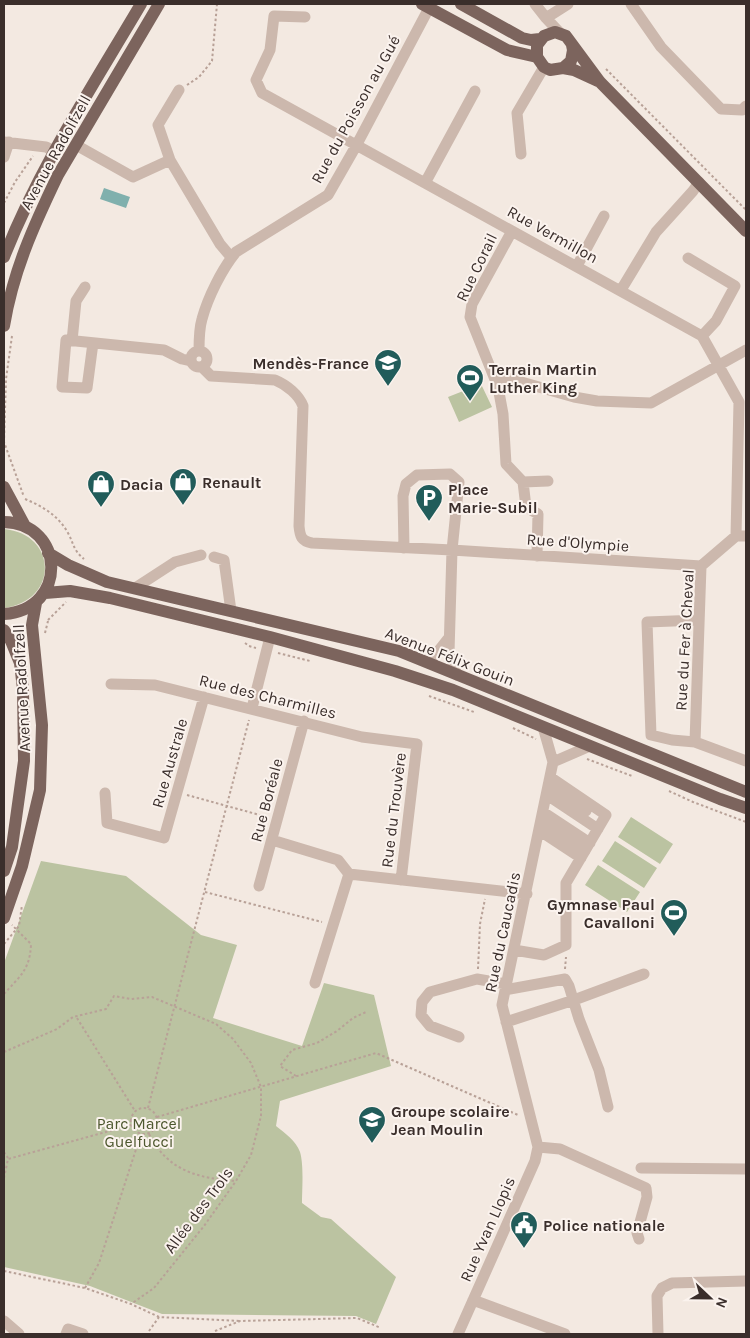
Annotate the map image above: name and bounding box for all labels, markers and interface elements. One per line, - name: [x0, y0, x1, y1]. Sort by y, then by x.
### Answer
- street label: Rue du Poisson au Gué: [307, 32, 404, 187]
- street label: Avenue Radolfzell: [16, 92, 95, 213]
- street label: Rue Vermillon: [504, 202, 602, 267]
- street label: Rue Corail: [452, 230, 501, 305]
- school or university icon: Mendès-France: [373, 348, 403, 387]
- place label: Mendès-France: [253, 354, 369, 373]
- place label: Terrain Martin Luther King: [489, 360, 597, 397]
- sports icon: Terrain Martin Luther King: [455, 363, 485, 402]
- shop icon: Renault: [168, 467, 198, 506]
- shop icon: Dacia: [86, 469, 116, 508]
- place label: Renault: [202, 473, 261, 492]
- place label: Dacia: [120, 475, 163, 494]
- place label: Place Marie-Subil: [448, 480, 538, 517]
- parking icon: Place Marie-Subil: [414, 483, 444, 522]
- street label: Rue d'Olympie: [526, 529, 630, 556]
- street label: Rue du Fer à Cheval: [671, 569, 698, 711]
- street label: Avenue Félix Gouin: [382, 623, 517, 690]
- street label: Avenue Radolfzell: [9, 624, 34, 752]
- street label: Rue des Charmilles: [197, 670, 338, 723]
- street label: Rue Australe: [148, 716, 191, 810]
- street label: Rue du Trouvère: [377, 751, 410, 869]
- street label: Rue Boréale: [246, 756, 287, 844]
- street label: Rue du Caucadis: [480, 870, 525, 994]
- place label: Gymnase Paul Cavalloni: [547, 895, 655, 932]
- sports icon: Gymnase Paul Cavalloni: [659, 898, 689, 937]
- place label: Groupe scolaire Jean Moulin: [391, 1102, 510, 1139]
- school or university icon: Groupe scolaire Jean Moulin: [357, 1105, 387, 1144]
- park label: Parc Marcel Guelfucci: [97, 1114, 181, 1151]
- street label: Allée des Trols: [160, 1164, 237, 1257]
- street label: Rue Yvan Llopis: [456, 1174, 519, 1285]
- public building icon: Police nationale: [509, 1210, 539, 1249]
- place label: Police nationale: [543, 1216, 665, 1235]
- north arrow: [685, 1273, 735, 1323]
- text: N: [712, 1295, 731, 1311]

